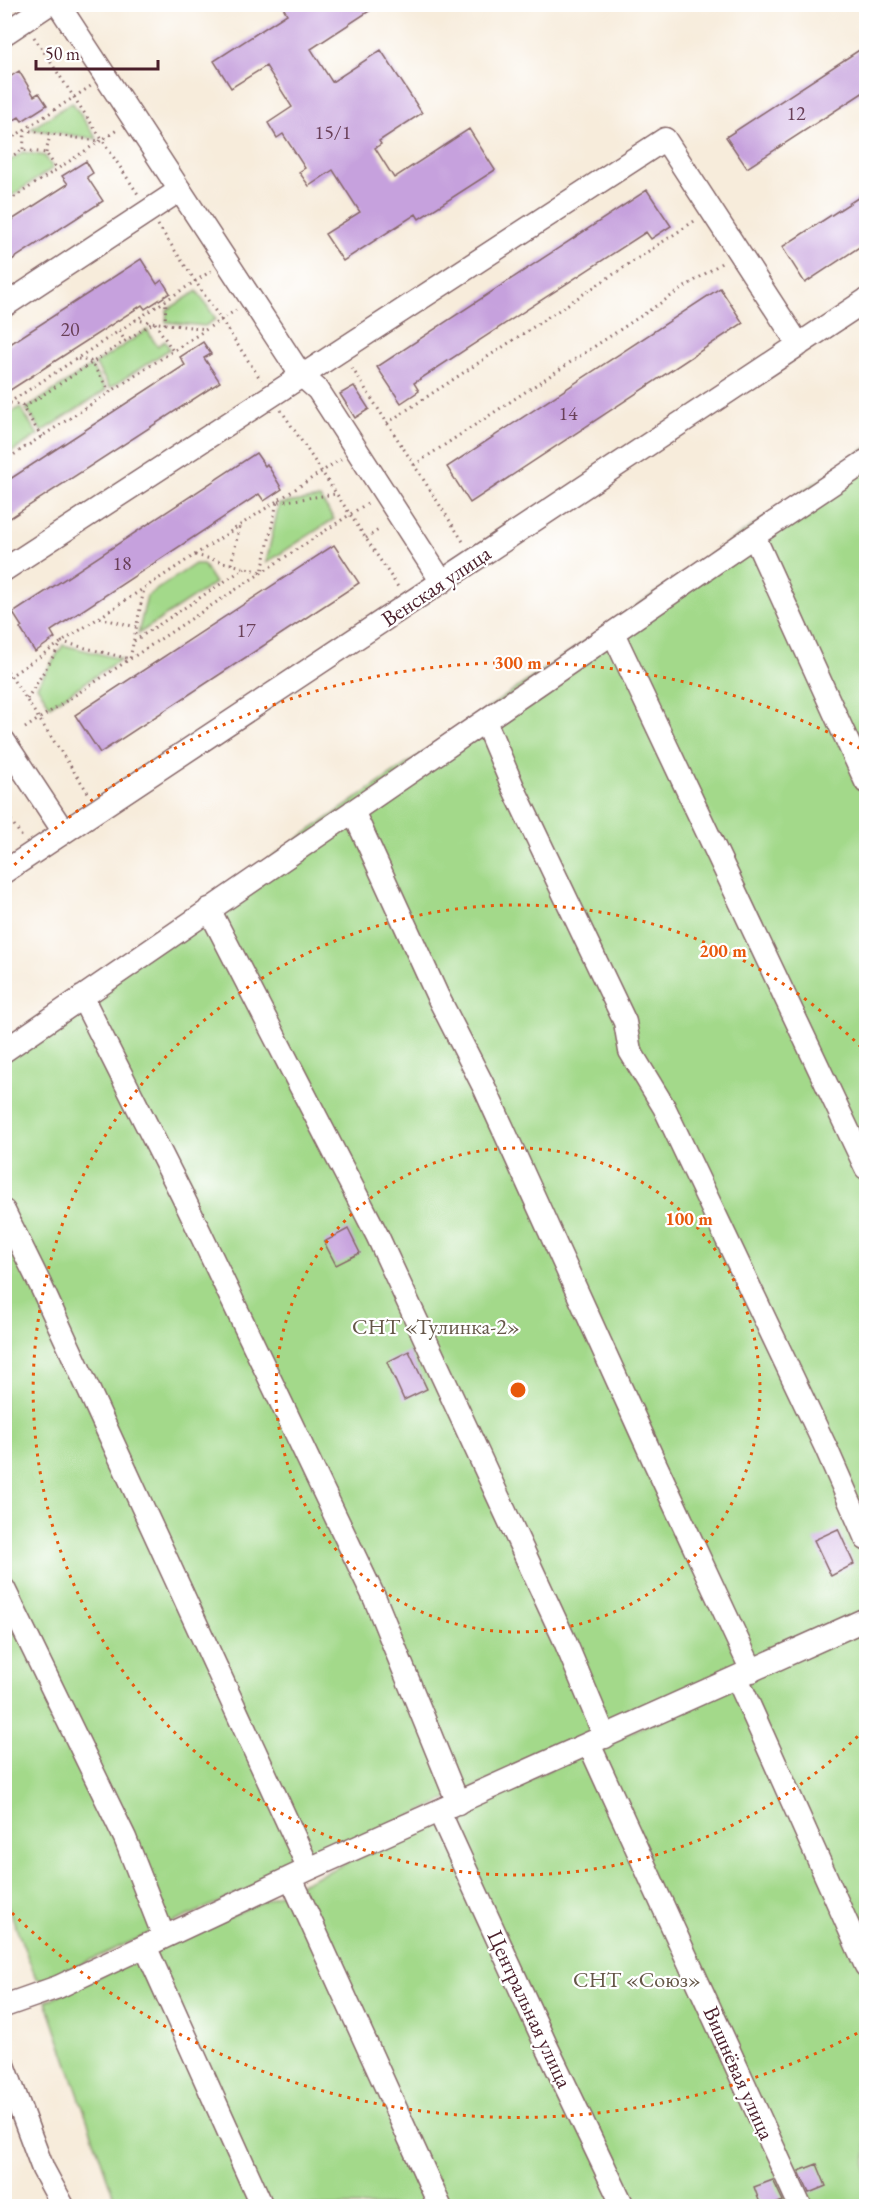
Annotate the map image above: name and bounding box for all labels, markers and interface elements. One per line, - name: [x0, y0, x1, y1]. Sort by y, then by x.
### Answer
- scale bar: [36, 33, 158, 71]
- text: 50 m: [45, 42, 80, 65]
- house number: 12: [786, 100, 806, 126]
- house number: 15/1: [315, 119, 351, 145]
- house number: 20: [60, 316, 80, 342]
- house number: 14: [558, 400, 578, 426]
- street label: Венская улица: [376, 539, 497, 633]
- house number: 18: [112, 550, 132, 576]
- house number: 17: [236, 617, 256, 643]
- text: 300 m: [494, 651, 542, 674]
- text: 200 m: [699, 939, 747, 962]
- text: 100 m: [665, 1207, 713, 1230]
- park label: СНТ «Тулинка-2»: [352, 1312, 520, 1341]
- centre of rings: [508, 1380, 528, 1400]
- street label: Центральная улица: [481, 1925, 579, 2093]
- park label: СНТ «Союз»: [573, 1965, 701, 1994]
- street label: Вишнёвая улица: [697, 2002, 782, 2145]

